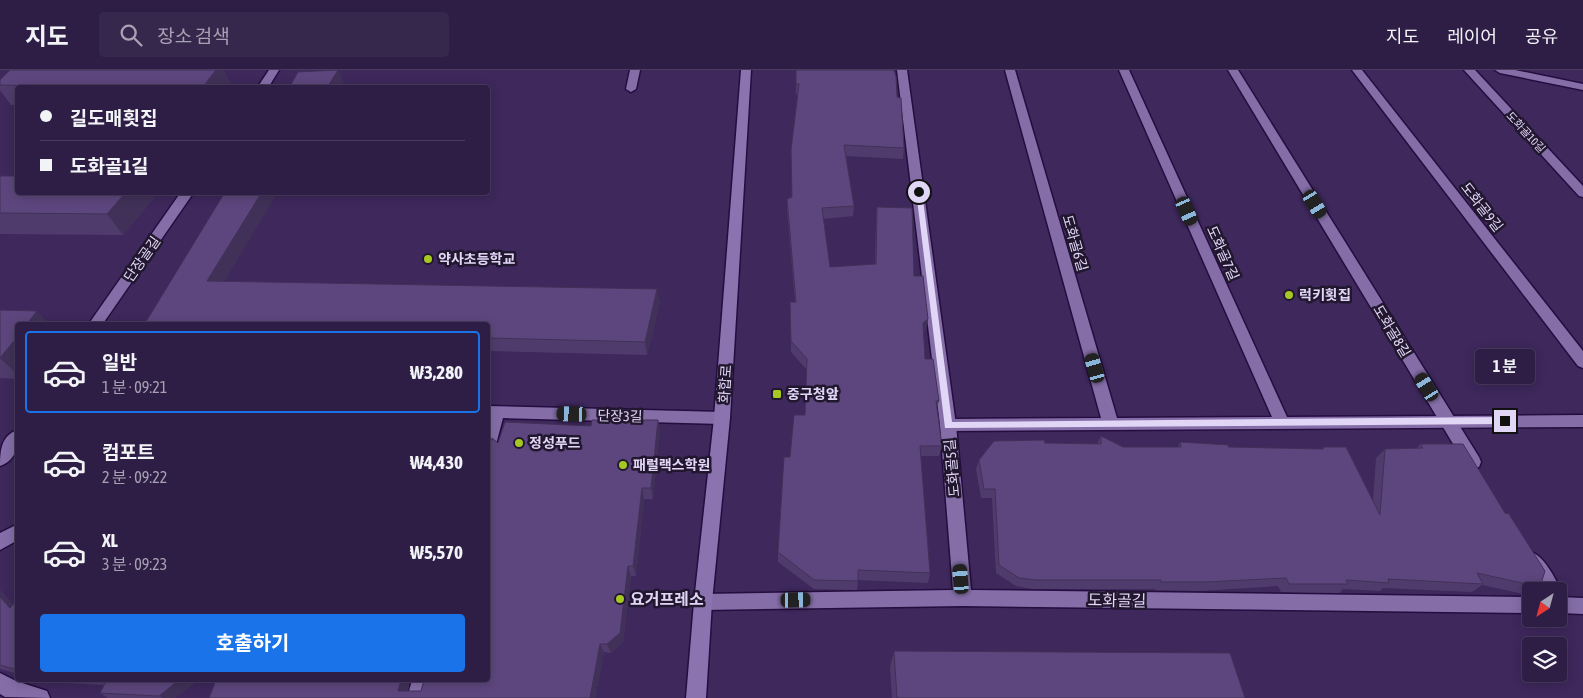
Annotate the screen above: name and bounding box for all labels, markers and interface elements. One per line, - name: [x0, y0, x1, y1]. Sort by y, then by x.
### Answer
- search box: [99, 12, 449, 57]
- icon: search: [117, 21, 145, 49]
- text: 지도: [25, 23, 69, 50]
- text: 장소 검색: [157, 25, 230, 47]
- text: 지도: [1386, 26, 1419, 47]
- text: 레이어: [1447, 26, 1497, 47]
- text: 공유: [1525, 26, 1558, 47]
- text: 길도매횟집: [70, 107, 157, 129]
- street label: 도화골10길: [1504, 109, 1548, 155]
- text: 도화골1길: [70, 155, 149, 177]
- street label: 도화골9길: [1458, 179, 1506, 235]
- route start: [908, 181, 930, 203]
- car: [1300, 187, 1329, 221]
- car: [1174, 194, 1199, 228]
- street label: 도화골6길: [1059, 213, 1091, 273]
- street label: 도화골7길: [1204, 223, 1242, 283]
- street label: 단장골길: [121, 233, 163, 285]
- place label: 약사초등학교: [438, 251, 515, 267]
- marker: 약사초등학교: [422, 253, 434, 265]
- place label: 럭키횟집: [1299, 287, 1351, 303]
- marker: 럭키횟집: [1283, 289, 1295, 301]
- street label: 도화골8길: [1370, 302, 1414, 360]
- callout: 1 분: [1475, 348, 1535, 384]
- icon: car: [42, 350, 87, 395]
- text: 일반: [102, 351, 137, 373]
- car: [1083, 352, 1106, 384]
- text: 1 분: [1493, 357, 1517, 375]
- text: ₩3,280: [410, 361, 463, 383]
- street label: 화합로: [716, 364, 734, 404]
- car: [1412, 370, 1441, 404]
- text: 1 분 · 09:21: [102, 378, 167, 396]
- place label: 중구청앞: [787, 386, 839, 402]
- marker: 중구청앞: [771, 388, 783, 400]
- car: [556, 406, 587, 422]
- street label: 단장3길: [597, 407, 643, 425]
- route end: [1494, 410, 1516, 432]
- place label: 정성푸드: [529, 435, 581, 451]
- marker: 정성푸드: [513, 437, 525, 449]
- street label: 도화골5길: [941, 438, 963, 498]
- icon: car: [42, 440, 87, 485]
- text: 컴포트: [102, 441, 154, 463]
- text: ₩4,430: [410, 451, 463, 473]
- place label: 패럴랙스학원: [633, 457, 710, 473]
- marker: 패럴랙스학원: [617, 459, 629, 471]
- text: 2 분 · 09:22: [102, 468, 167, 486]
- text: XL: [102, 529, 118, 551]
- icon: car: [42, 530, 87, 575]
- text: ₩5,570: [410, 541, 463, 563]
- text: 3 분 · 09:23: [102, 555, 167, 573]
- car: [952, 563, 969, 595]
- north arrow: [1522, 582, 1568, 628]
- map controls: [1522, 582, 1567, 682]
- place label: 요거프레소: [630, 590, 704, 608]
- street label: 도화골길: [1087, 590, 1147, 610]
- car: [780, 592, 811, 608]
- marker: 요거프레소: [614, 593, 626, 605]
- button: 호출하기: [40, 614, 465, 672]
- button: layers: [1522, 637, 1567, 682]

